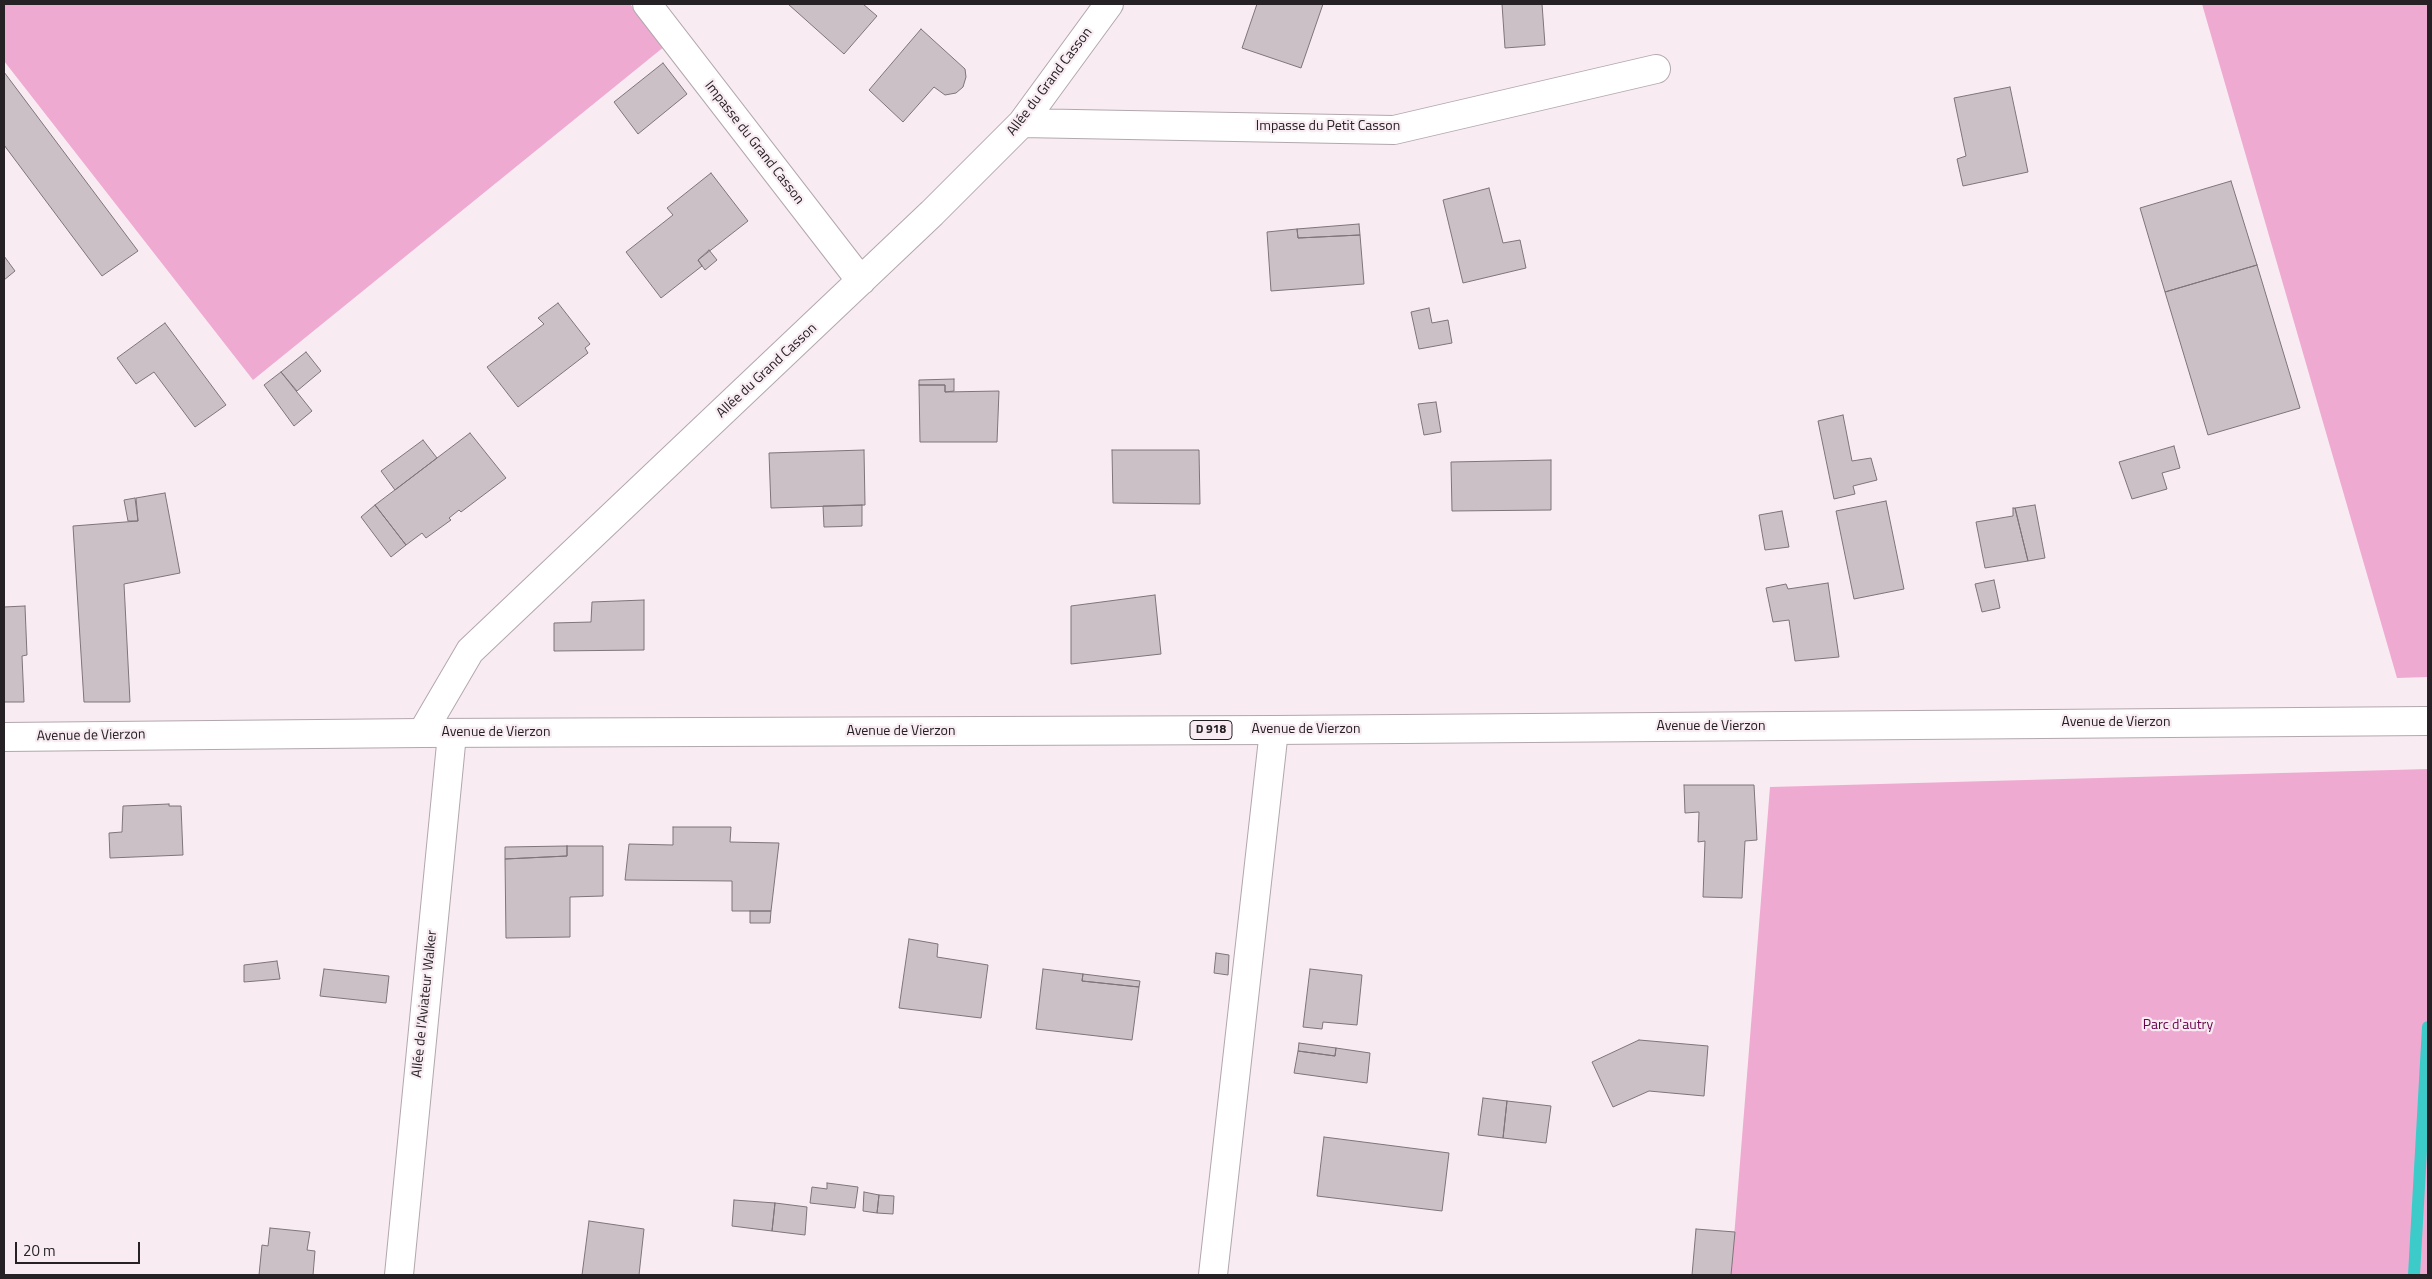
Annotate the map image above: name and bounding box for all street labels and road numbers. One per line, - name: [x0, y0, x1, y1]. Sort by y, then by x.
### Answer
- street label: Allée du Grand Casson: [1004, 25, 1096, 139]
- street label: Impasse du Grand Casson: [701, 78, 807, 208]
- street label: Impasse du Petit Casson: [1256, 119, 1400, 135]
- street label: Allée du Grand Casson: [713, 320, 821, 422]
- street label: Avenue de Vierzon: [2062, 715, 2170, 731]
- street label: Avenue de Vierzon: [1657, 719, 1765, 735]
- road number: D 918: [1190, 720, 1232, 740]
- street label: Avenue de Vierzon: [1252, 722, 1360, 738]
- street label: Avenue de Vierzon: [847, 724, 955, 740]
- street label: Avenue de Vierzon: [442, 725, 550, 741]
- street label: Avenue de Vierzon: [36, 727, 146, 745]
- street label: Allée de l'Aviateur Walker: [409, 929, 441, 1079]

